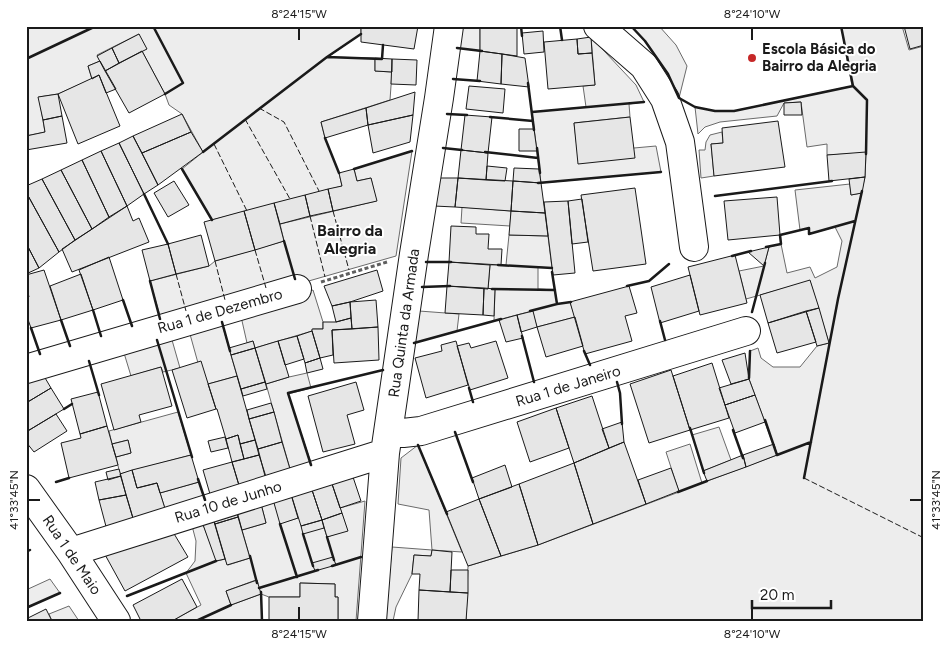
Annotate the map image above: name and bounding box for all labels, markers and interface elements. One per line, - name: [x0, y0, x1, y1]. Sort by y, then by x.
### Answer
- text: 8°24'15"W: [271, 7, 327, 21]
- text: 8°24'10"W: [724, 7, 781, 21]
- place label: Escola Básica do Bairro da Alegria: [762, 40, 877, 75]
- marker: Escola Básica do Bairro da Alegria: [746, 52, 758, 64]
- district label: Bairro da Alegria: [317, 221, 383, 258]
- street label: Rua Quinta da Armada: [385, 247, 423, 399]
- street label: Rua 1 de Dezembro: [155, 284, 285, 337]
- street label: Rua 1 de Janeiro: [513, 361, 623, 411]
- text: 41°33'45"N: [7, 470, 21, 530]
- text: 41°33'45"N: [929, 470, 943, 530]
- street label: Rua 10 de Junho: [172, 477, 284, 527]
- street label: Rua 1 de Maio: [39, 512, 105, 599]
- scale bar: [752, 577, 831, 609]
- text: 20 m: [760, 586, 794, 604]
- text: 8°24'15"W: [271, 627, 327, 641]
- text: 8°24'10"W: [724, 627, 781, 641]

